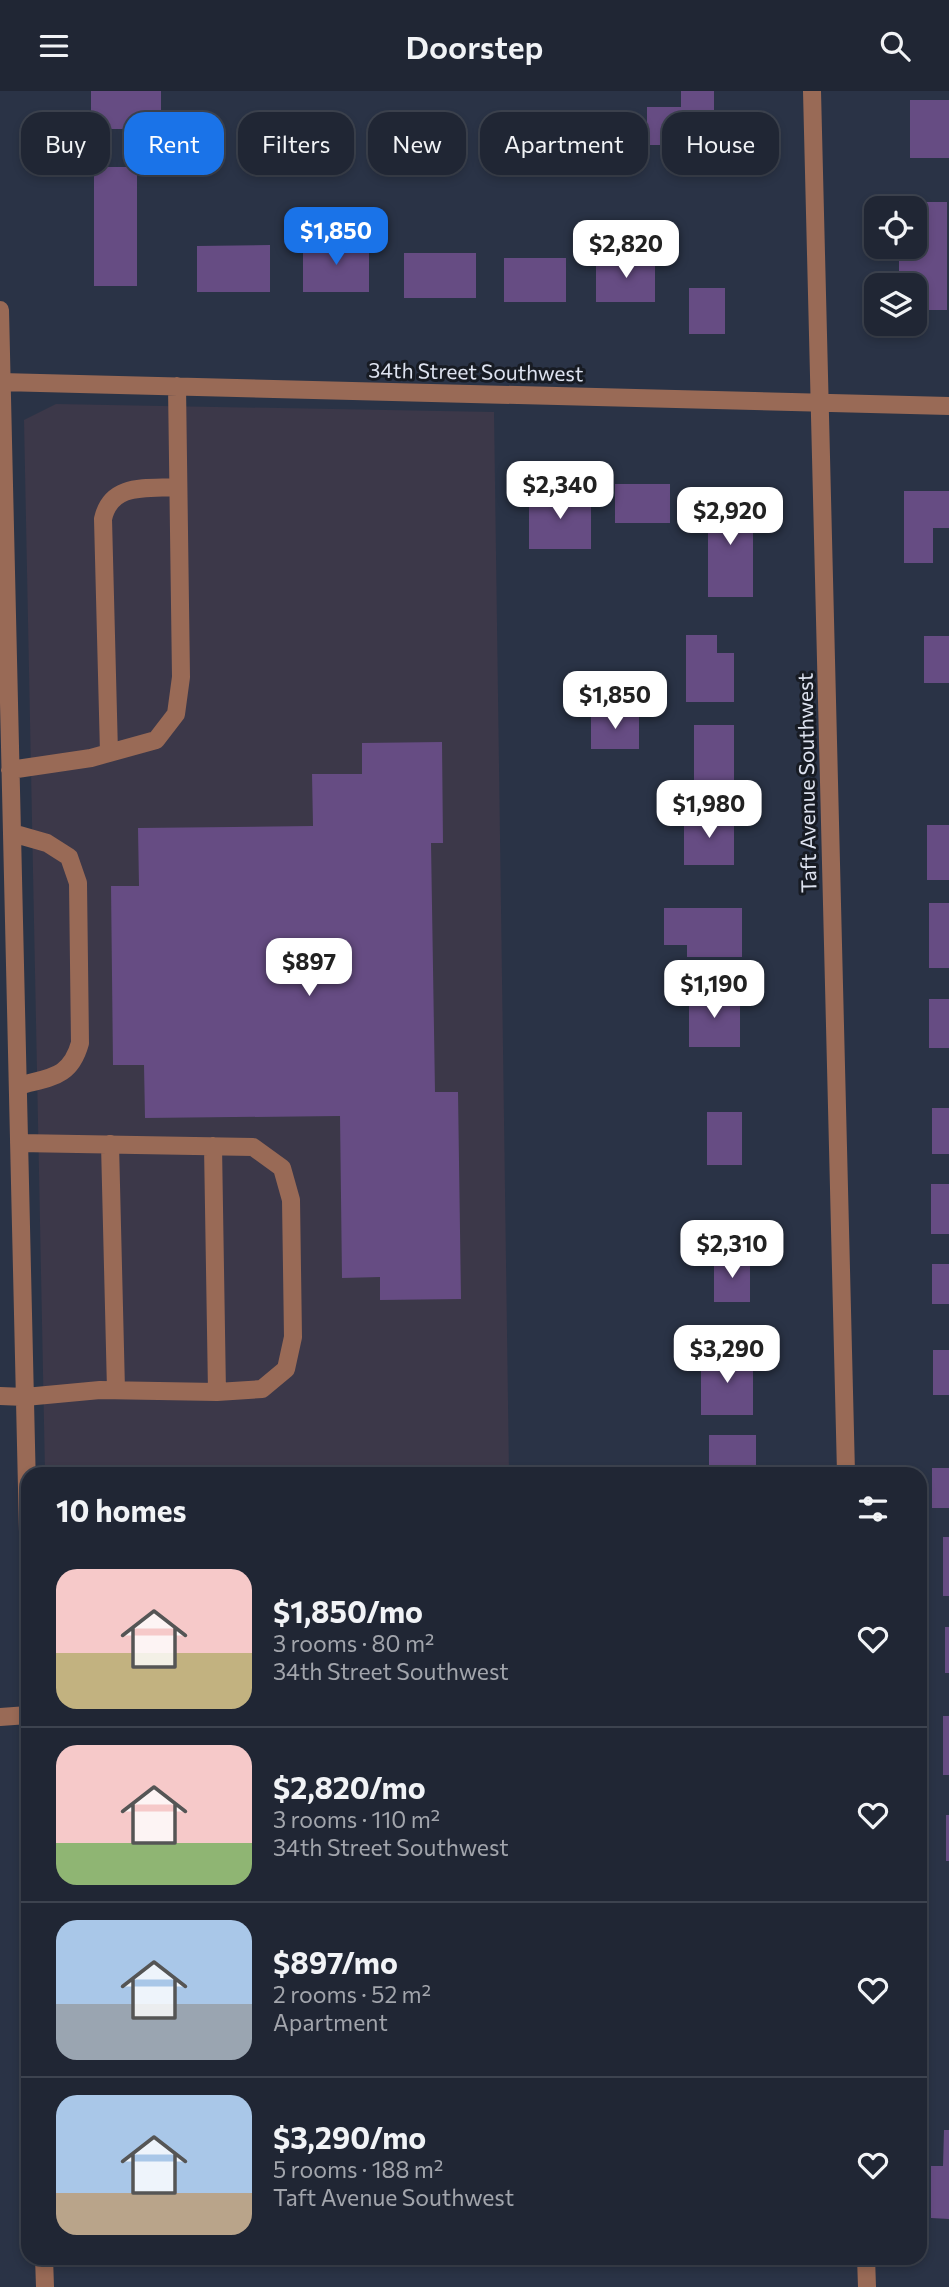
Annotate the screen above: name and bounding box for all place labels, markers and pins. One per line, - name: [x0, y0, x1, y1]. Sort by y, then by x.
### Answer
- pin: $1,850: [279, 207, 393, 267]
- pin: $2,820: [569, 221, 683, 280]
- pin: $2,340: [503, 461, 617, 521]
- pin: $2,920: [673, 487, 787, 547]
- pin: $1,850: [558, 671, 672, 731]
- pin: $1,980: [652, 781, 766, 840]
- pin: $897: [268, 939, 350, 998]
- pin: $1,190: [657, 961, 771, 1020]
- pin: $2,310: [675, 1221, 789, 1280]
- pin: $3,290: [670, 1325, 784, 1385]

